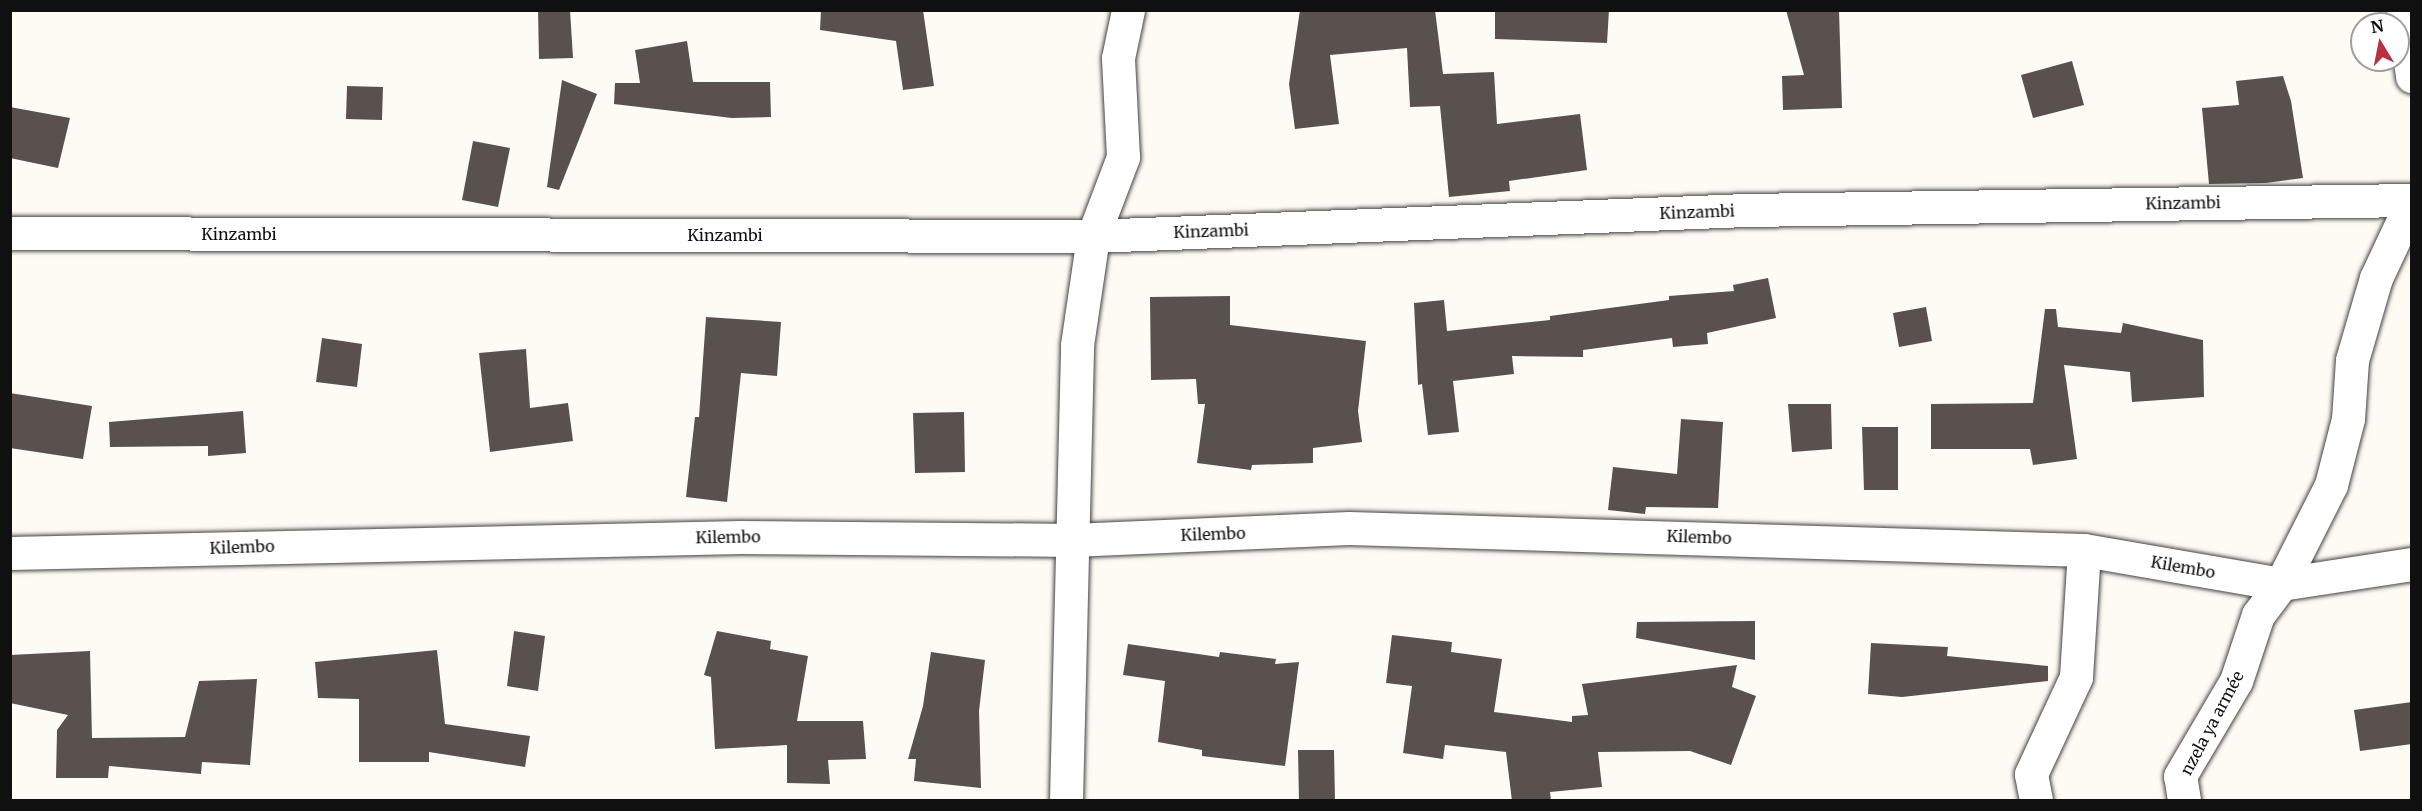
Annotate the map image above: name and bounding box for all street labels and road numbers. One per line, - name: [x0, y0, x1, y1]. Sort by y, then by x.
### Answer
- street label: Kinzambi: [2145, 193, 2221, 213]
- street label: Kinzambi: [1659, 201, 1735, 223]
- street label: Kinzambi: [1173, 220, 1249, 242]
- street label: Kinzambi: [201, 224, 277, 244]
- street label: Kinzambi: [687, 225, 763, 245]
- street label: Kilembo: [1180, 523, 1246, 545]
- street label: Kilembo: [1666, 526, 1732, 548]
- street label: Kilembo: [695, 527, 761, 547]
- street label: Kilembo: [209, 536, 275, 558]
- street label: Kilembo: [2149, 552, 2217, 582]
- street label: nzela ya armée: [2177, 668, 2247, 778]

